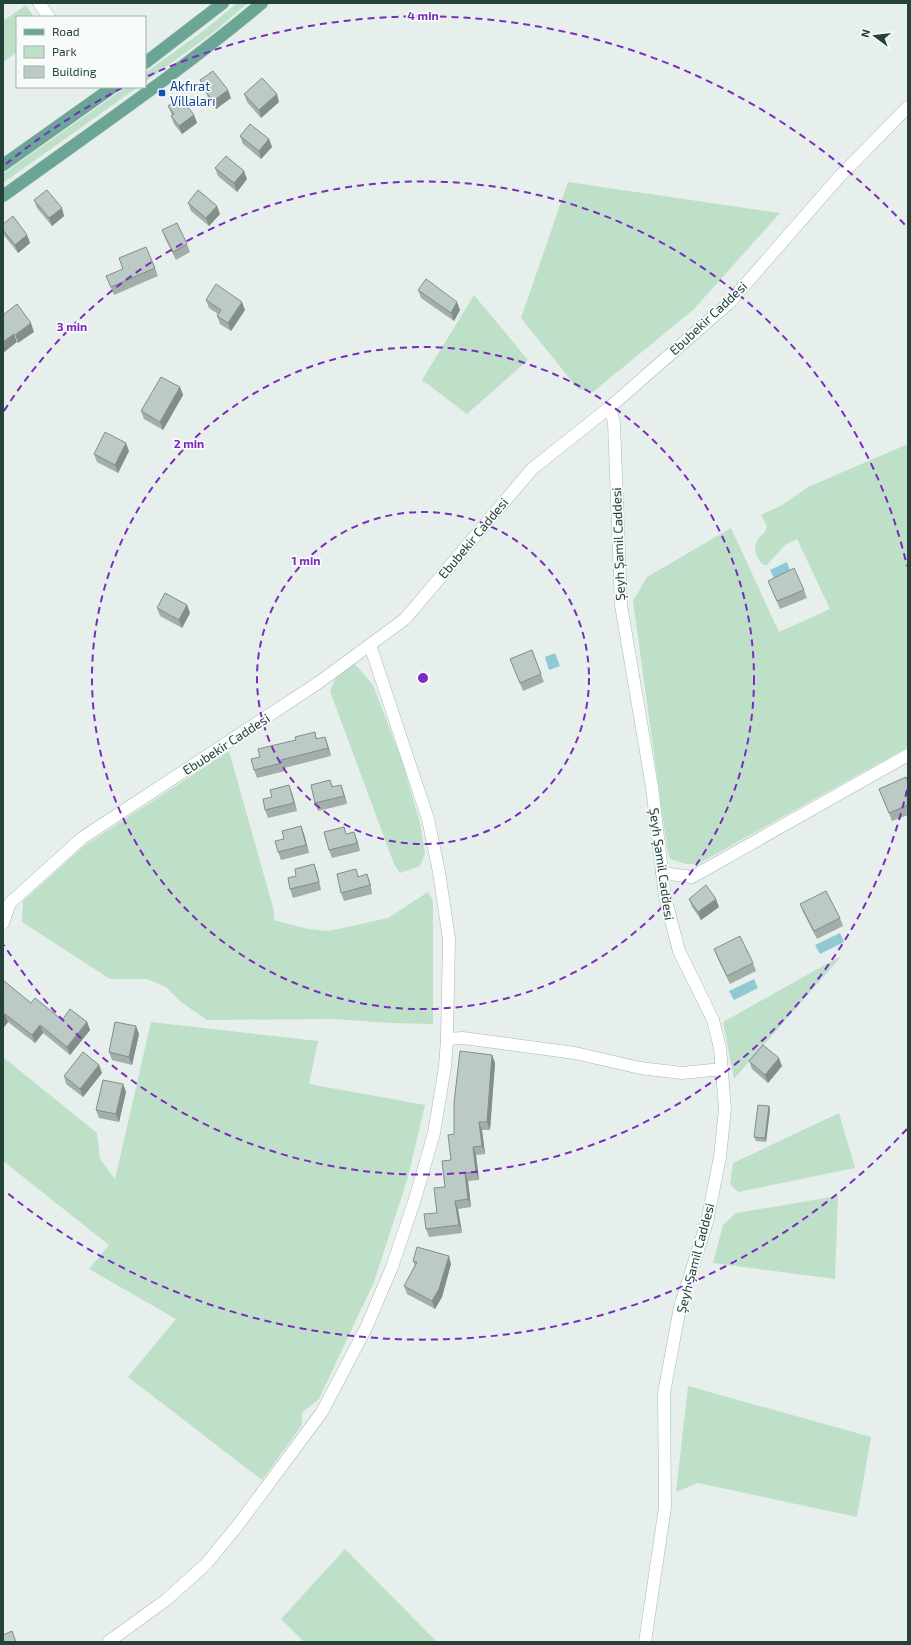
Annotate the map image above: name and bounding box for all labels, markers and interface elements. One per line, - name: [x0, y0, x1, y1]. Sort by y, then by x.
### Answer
- text: 4 min: [407, 8, 439, 22]
- legend: [16, 16, 146, 88]
- north arrow: [855, 16, 895, 56]
- text: Road: [52, 24, 80, 38]
- text: N: [858, 28, 872, 39]
- text: Park: [52, 44, 77, 58]
- text: Building: [52, 64, 97, 78]
- place label: Akfırat Villaları: [170, 78, 215, 109]
- marker: Akfırat Villaları: [157, 88, 167, 98]
- street label: Ebubekir Caddesi: [666, 278, 750, 358]
- text: 3 min: [57, 319, 87, 333]
- text: 2 min: [174, 436, 204, 450]
- street label: Şeyh Şamil Caddesi: [608, 487, 629, 601]
- street label: Ebubekir Caddesi: [435, 494, 511, 582]
- text: 1 min: [292, 553, 320, 567]
- centre of rings: [416, 671, 430, 685]
- street label: Ebubekir Caddesi: [180, 710, 272, 778]
- street label: Şeyh Şamil Caddesi: [645, 807, 678, 921]
- street label: Şeyh Şamil Caddesi: [673, 1201, 718, 1315]

